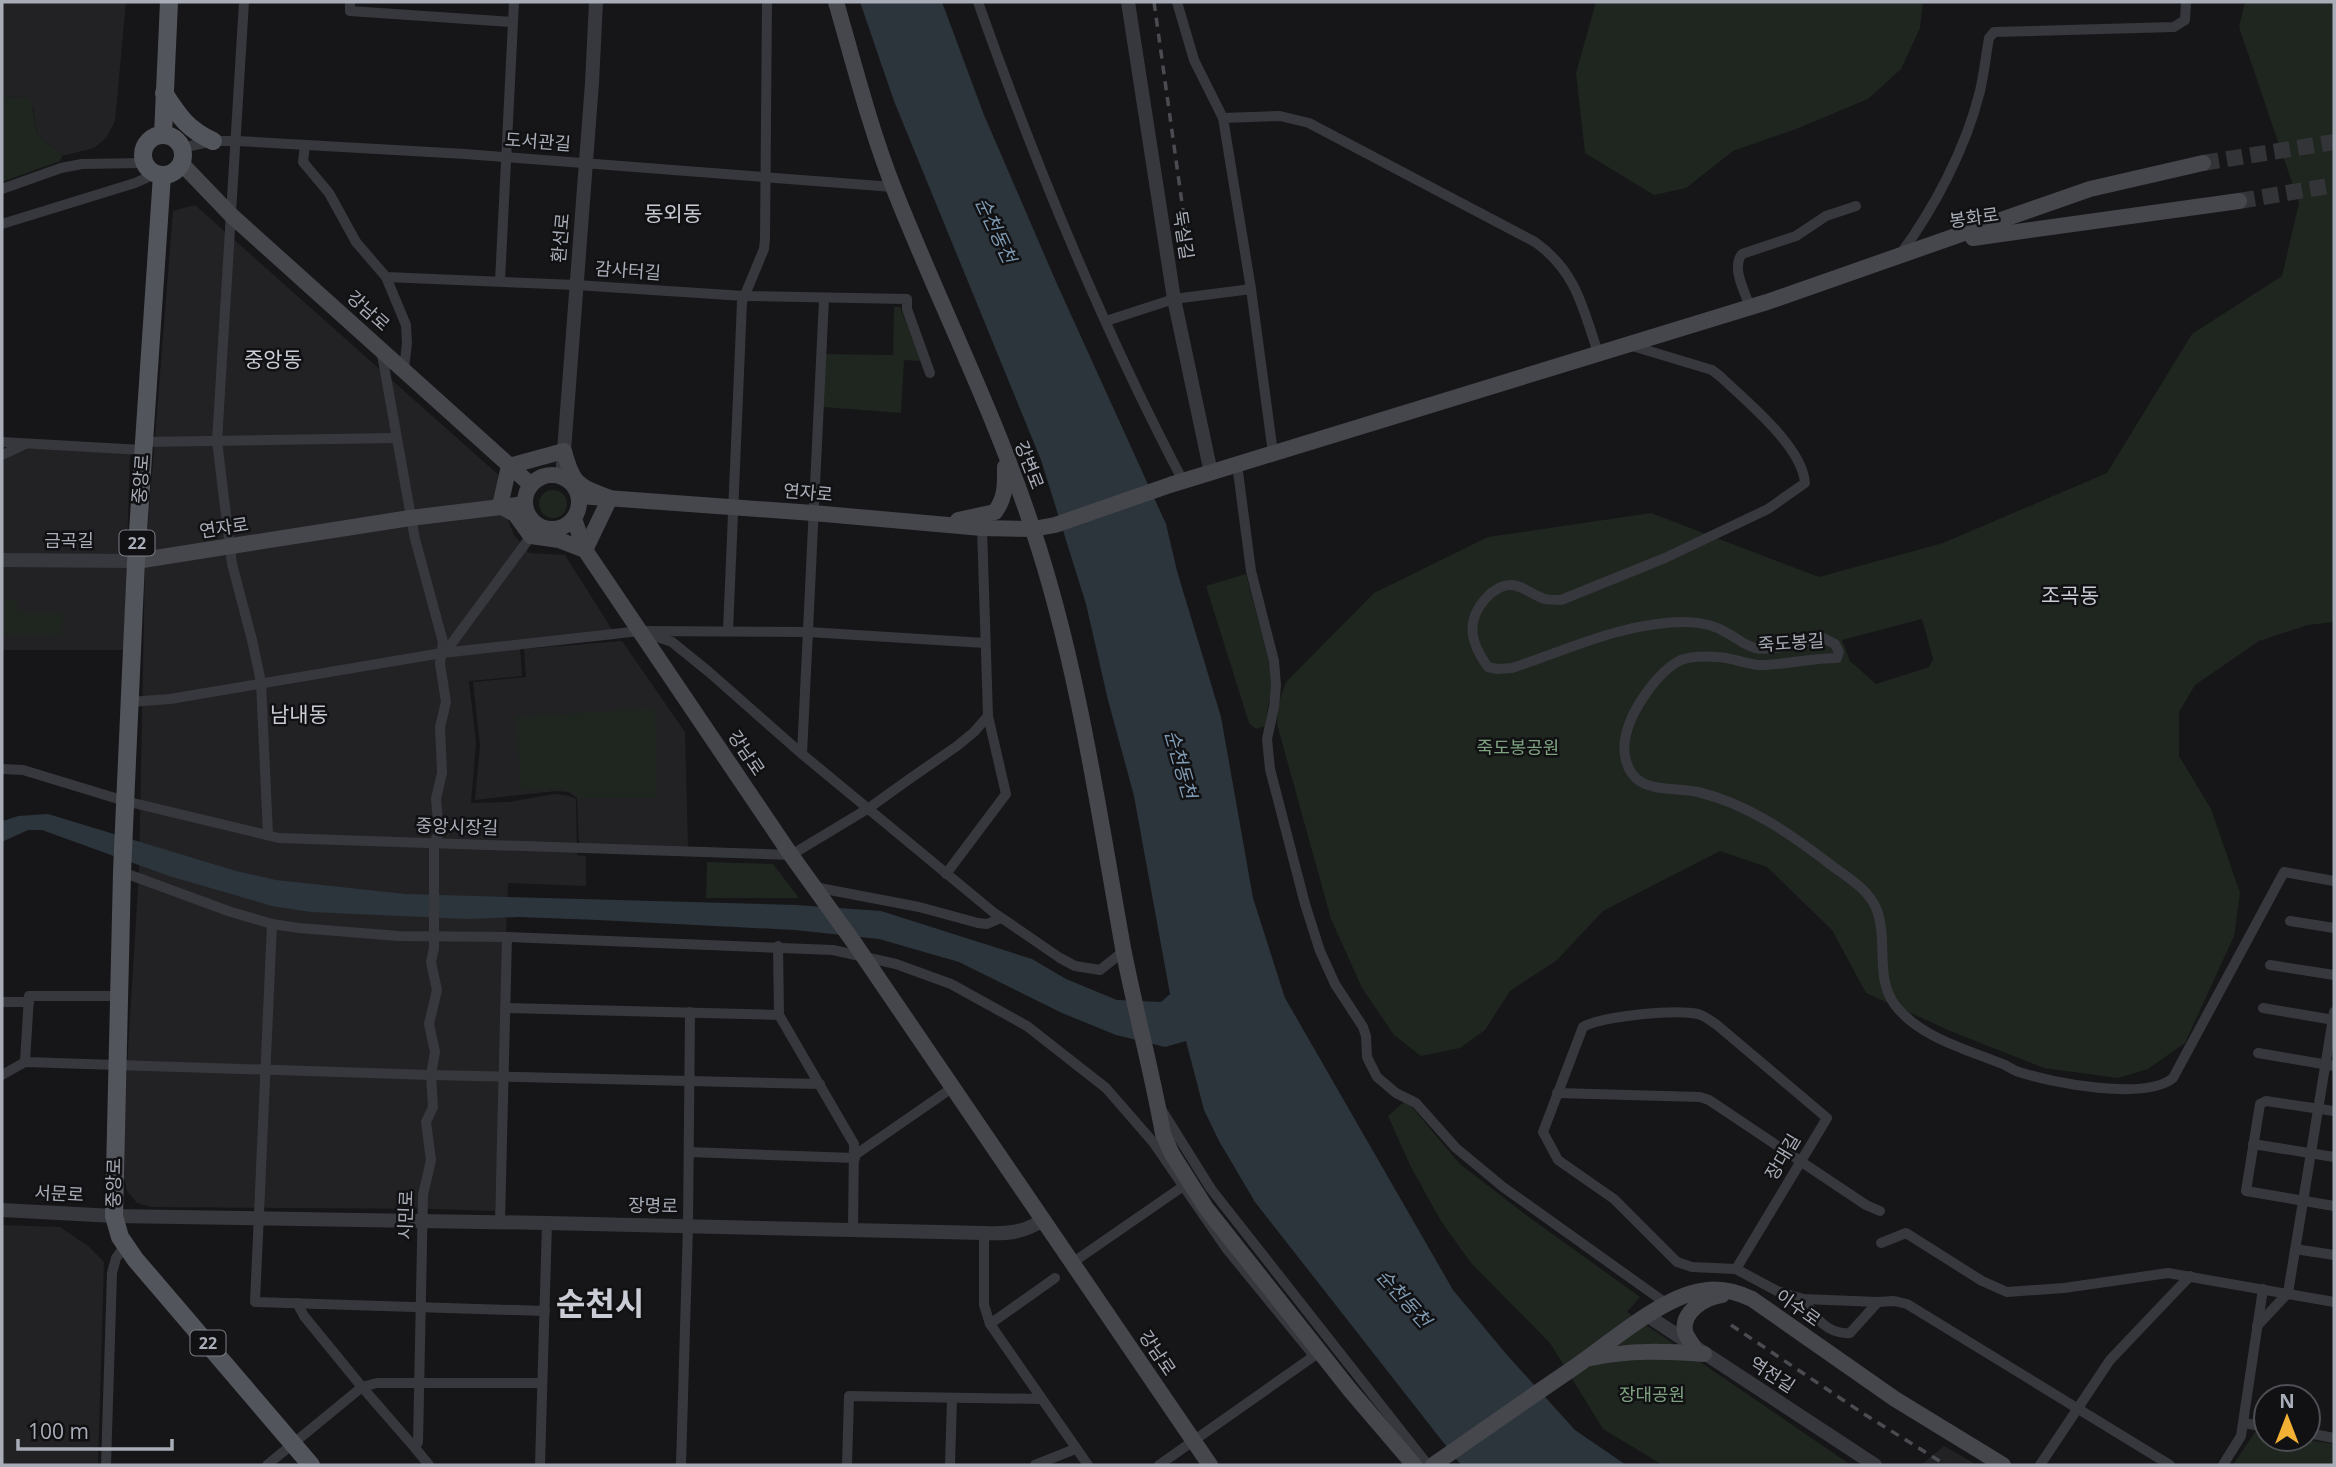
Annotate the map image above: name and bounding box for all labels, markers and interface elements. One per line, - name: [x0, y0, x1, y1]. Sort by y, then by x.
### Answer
- street label: 도서관길: [504, 127, 572, 155]
- water label: 순천동천: [969, 193, 1023, 269]
- district label: 동외동: [644, 199, 702, 227]
- street label: 봉화로: [1948, 202, 2000, 232]
- street label: 둑실길: [1168, 208, 1200, 261]
- street label: 환선로: [546, 212, 574, 264]
- street label: 감사터길: [594, 256, 662, 284]
- street label: 강남로: [342, 285, 395, 336]
- district label: 중앙동: [244, 345, 302, 373]
- street label: 강변로: [1010, 437, 1050, 492]
- street label: 중앙로: [126, 453, 154, 505]
- street label: 연자로: [782, 478, 834, 506]
- street label: 연자로: [197, 511, 250, 543]
- street label: 금곡길: [44, 528, 94, 552]
- road number: 22: [120, 530, 154, 556]
- district label: 조곡동: [2041, 581, 2099, 609]
- street label: 죽도봉길: [1757, 628, 1825, 656]
- district label: 남내동: [270, 700, 328, 728]
- street label: 강남로: [723, 725, 771, 780]
- water label: 순천동천: [1159, 727, 1204, 803]
- park label: 죽도봉공원: [1477, 735, 1559, 759]
- street label: 중앙시장길: [415, 813, 499, 839]
- street label: 장대길: [1759, 1129, 1805, 1184]
- street label: 중앙로: [101, 1158, 125, 1208]
- street label: 서문로: [34, 1180, 84, 1206]
- street label: 시민로: [392, 1190, 418, 1240]
- street label: 장명로: [628, 1193, 678, 1217]
- water label: 순천동천: [1371, 1263, 1438, 1334]
- district label: 순천시: [556, 1281, 644, 1324]
- street label: 이수로: [1771, 1283, 1826, 1331]
- street label: 강남로: [1134, 1325, 1182, 1380]
- road number: 22: [190, 1330, 226, 1356]
- street label: 역전길: [1745, 1351, 1800, 1398]
- park label: 장대공원: [1619, 1382, 1685, 1406]
- north arrow: [2252, 1383, 2322, 1453]
- text: N: [2279, 1388, 2295, 1414]
- scale bar: [18, 1408, 172, 1452]
- text: 100 m: [28, 1417, 89, 1445]

